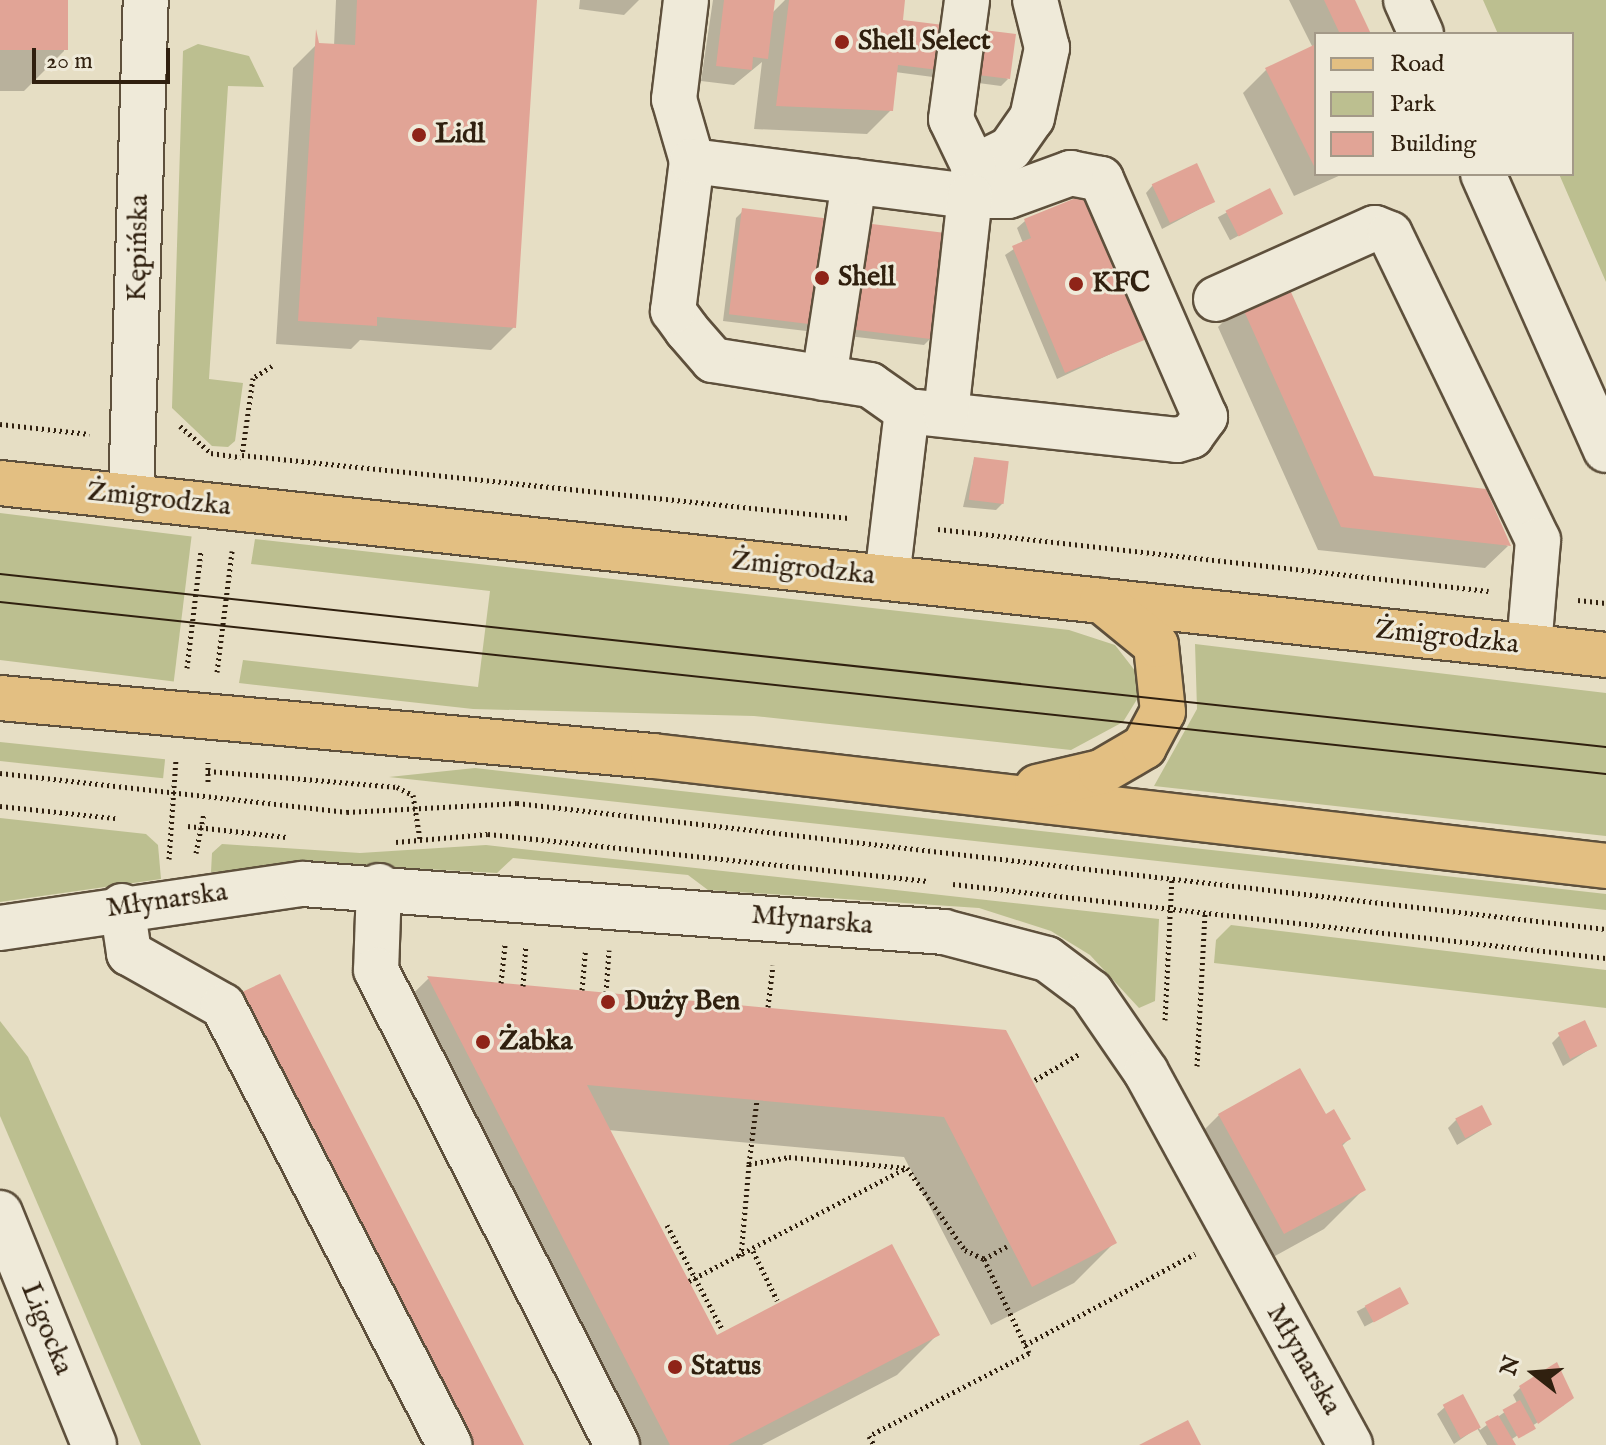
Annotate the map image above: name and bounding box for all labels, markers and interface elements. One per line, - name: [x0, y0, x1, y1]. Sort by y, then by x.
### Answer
- place label: Shell Select: [858, 25, 991, 59]
- scale bar: [36, 32, 174, 82]
- legend: [1314, 32, 1574, 176]
- marker: Shell Select: [833, 33, 851, 51]
- text: 20 m: [46, 46, 93, 77]
- text: Road: [1390, 49, 1444, 80]
- text: Park: [1390, 89, 1436, 120]
- place label: Lidl: [435, 118, 485, 152]
- marker: Lidl: [410, 126, 428, 144]
- text: Building: [1390, 129, 1476, 160]
- street label: Kępińska: [121, 194, 157, 302]
- place label: Shell: [838, 261, 895, 295]
- place label: KFC: [1092, 267, 1150, 301]
- marker: Shell: [813, 269, 831, 287]
- marker: KFC: [1067, 275, 1085, 293]
- street label: Żmigrodzka: [85, 476, 233, 524]
- street label: Żmigrodzka: [729, 545, 877, 593]
- street label: Żmigrodzka: [1373, 614, 1521, 662]
- street label: Młynarska: [104, 876, 230, 926]
- street label: Młynarska: [750, 899, 874, 943]
- place label: Duży Ben: [624, 985, 740, 1019]
- marker: Duży Ben: [599, 993, 617, 1011]
- place label: Żabka: [499, 1025, 573, 1059]
- marker: Żabka: [474, 1033, 492, 1051]
- street label: Ligocka: [12, 1278, 80, 1380]
- street label: Młynarska: [1258, 1299, 1348, 1421]
- north arrow: [1494, 1333, 1574, 1413]
- place label: Status: [691, 1350, 761, 1384]
- text: N: [1495, 1353, 1527, 1379]
- marker: Status: [666, 1358, 684, 1376]

